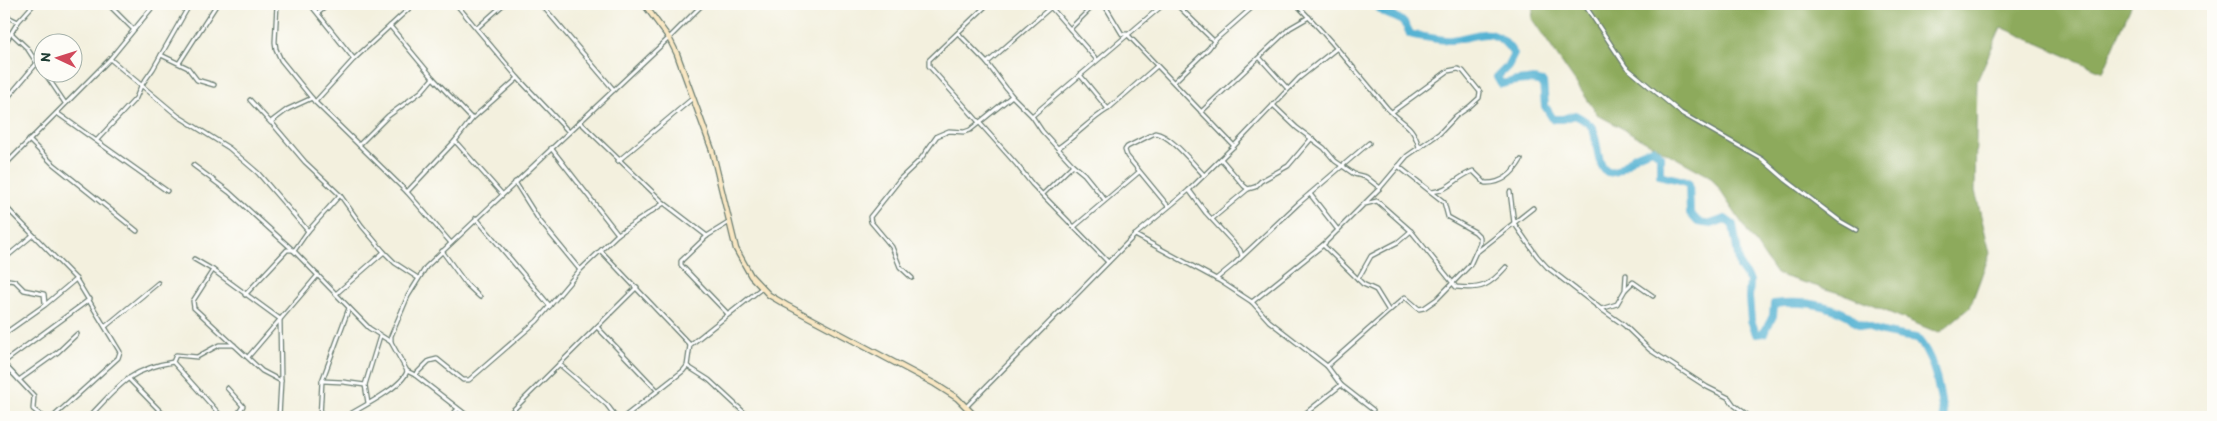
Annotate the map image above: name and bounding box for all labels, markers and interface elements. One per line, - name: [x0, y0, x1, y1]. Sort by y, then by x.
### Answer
- north arrow: [32, 32, 82, 82]
- text: N: [37, 52, 54, 62]

